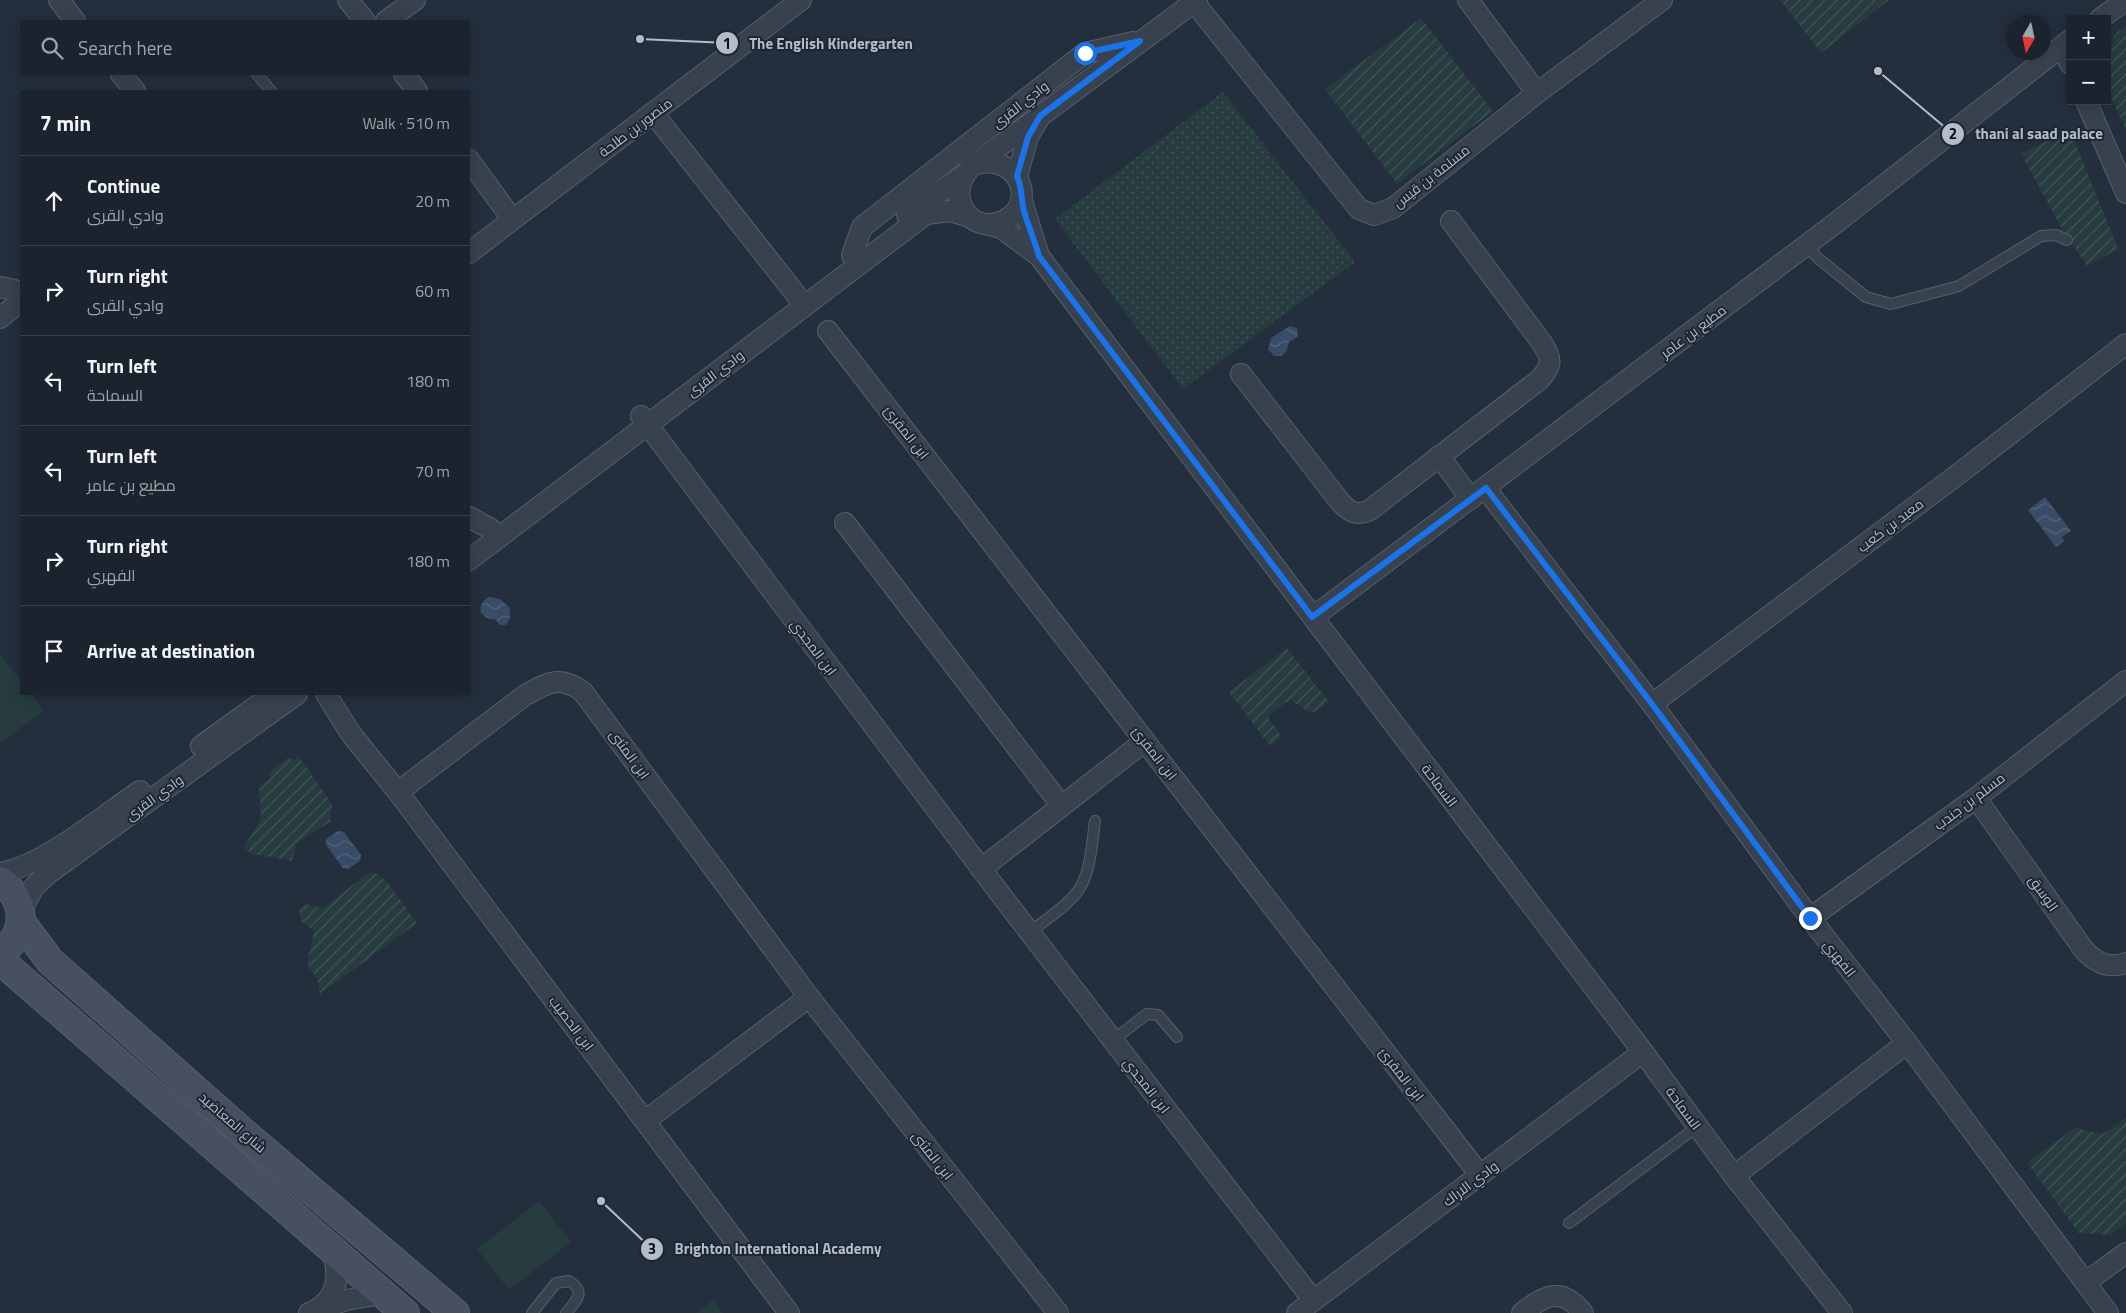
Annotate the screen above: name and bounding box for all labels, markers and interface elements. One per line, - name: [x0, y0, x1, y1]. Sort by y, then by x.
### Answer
- north arrow: [2006, 15, 2051, 60]
- map controls: [2066, 15, 2111, 105]
- button: +: [2066, 15, 2111, 60]
- search box: [20, 20, 470, 75]
- callout: The English Kindergarten: [714, 28, 923, 58]
- text: 1: [723, 32, 731, 55]
- text: The English Kindergarten: [749, 32, 913, 55]
- text: Search here: [78, 33, 172, 62]
- icon: search: [38, 34, 66, 62]
- route start: [1074, 42, 1097, 65]
- button: −: [2066, 60, 2111, 105]
- street label: وادي القرى: [987, 75, 1054, 135]
- street label: منصور بن طلحة: [594, 92, 676, 162]
- text: 7 min: [40, 107, 91, 139]
- text: Walk · 510 m: [362, 111, 450, 135]
- callout: thani al saad palace: [1940, 119, 2113, 149]
- text: 2: [1949, 122, 1957, 145]
- text: thani al saad palace: [1975, 122, 2103, 145]
- street label: مسلمة بن قيس: [1388, 139, 1474, 213]
- text: Continue: [87, 171, 160, 200]
- icon: ahead: [40, 187, 68, 215]
- text: 20 m: [415, 189, 450, 213]
- text: وادي القرى: [87, 203, 164, 227]
- text: Turn right: [87, 261, 168, 290]
- icon: right: [40, 277, 68, 305]
- text: 60 m: [415, 279, 450, 303]
- text: وادي القرى: [87, 293, 164, 317]
- street label: مطيع بن عامر: [1655, 299, 1730, 363]
- street label: وادي القرى: [682, 344, 749, 403]
- text: Turn left: [87, 351, 157, 380]
- icon: left: [40, 367, 68, 395]
- text: 180 m: [406, 369, 450, 393]
- text: السماحة: [87, 383, 143, 407]
- street label: ابن المقرئ: [879, 401, 935, 463]
- text: Turn left: [87, 441, 157, 470]
- icon: left: [40, 457, 68, 485]
- text: 70 m: [415, 459, 450, 483]
- text: مطيع بن عامر: [87, 473, 176, 497]
- street label: معبد بن كعب: [1852, 493, 1928, 557]
- text: Turn right: [87, 531, 168, 560]
- icon: right: [40, 547, 68, 575]
- text: 180 m: [406, 549, 450, 573]
- text: الفهري: [87, 563, 136, 587]
- street label: ابن المجدي: [784, 614, 842, 681]
- text: Arrive at destination: [87, 636, 255, 665]
- icon: arrive: [40, 637, 68, 665]
- street label: ابن المقرئ: [1127, 722, 1183, 784]
- street label: ابن المثنى: [605, 725, 655, 783]
- street label: السماحة: [1417, 759, 1463, 811]
- street label: مسلم بن جندب: [1929, 767, 2009, 835]
- street label: وادي القرى: [121, 769, 188, 827]
- street label: الوسق: [2024, 871, 2064, 915]
- route end: [1799, 907, 1822, 930]
- street label: الفهري: [1817, 935, 1861, 982]
- street label: ابن الحصيب: [544, 991, 600, 1055]
- street label: ابن المقرئ: [1374, 1043, 1430, 1105]
- street label: ابن المجدي: [1117, 1053, 1176, 1119]
- street label: السماحة: [1661, 1082, 1707, 1134]
- street label: شارع المعاضيد: [195, 1087, 271, 1157]
- street label: ابن المثنى: [907, 1126, 959, 1184]
- street label: وادي الاراك: [1438, 1155, 1503, 1213]
- callout: Brighton International Academy: [639, 1234, 891, 1264]
- text: 3: [648, 1237, 656, 1260]
- text: Brighton International Academy: [675, 1237, 882, 1260]

